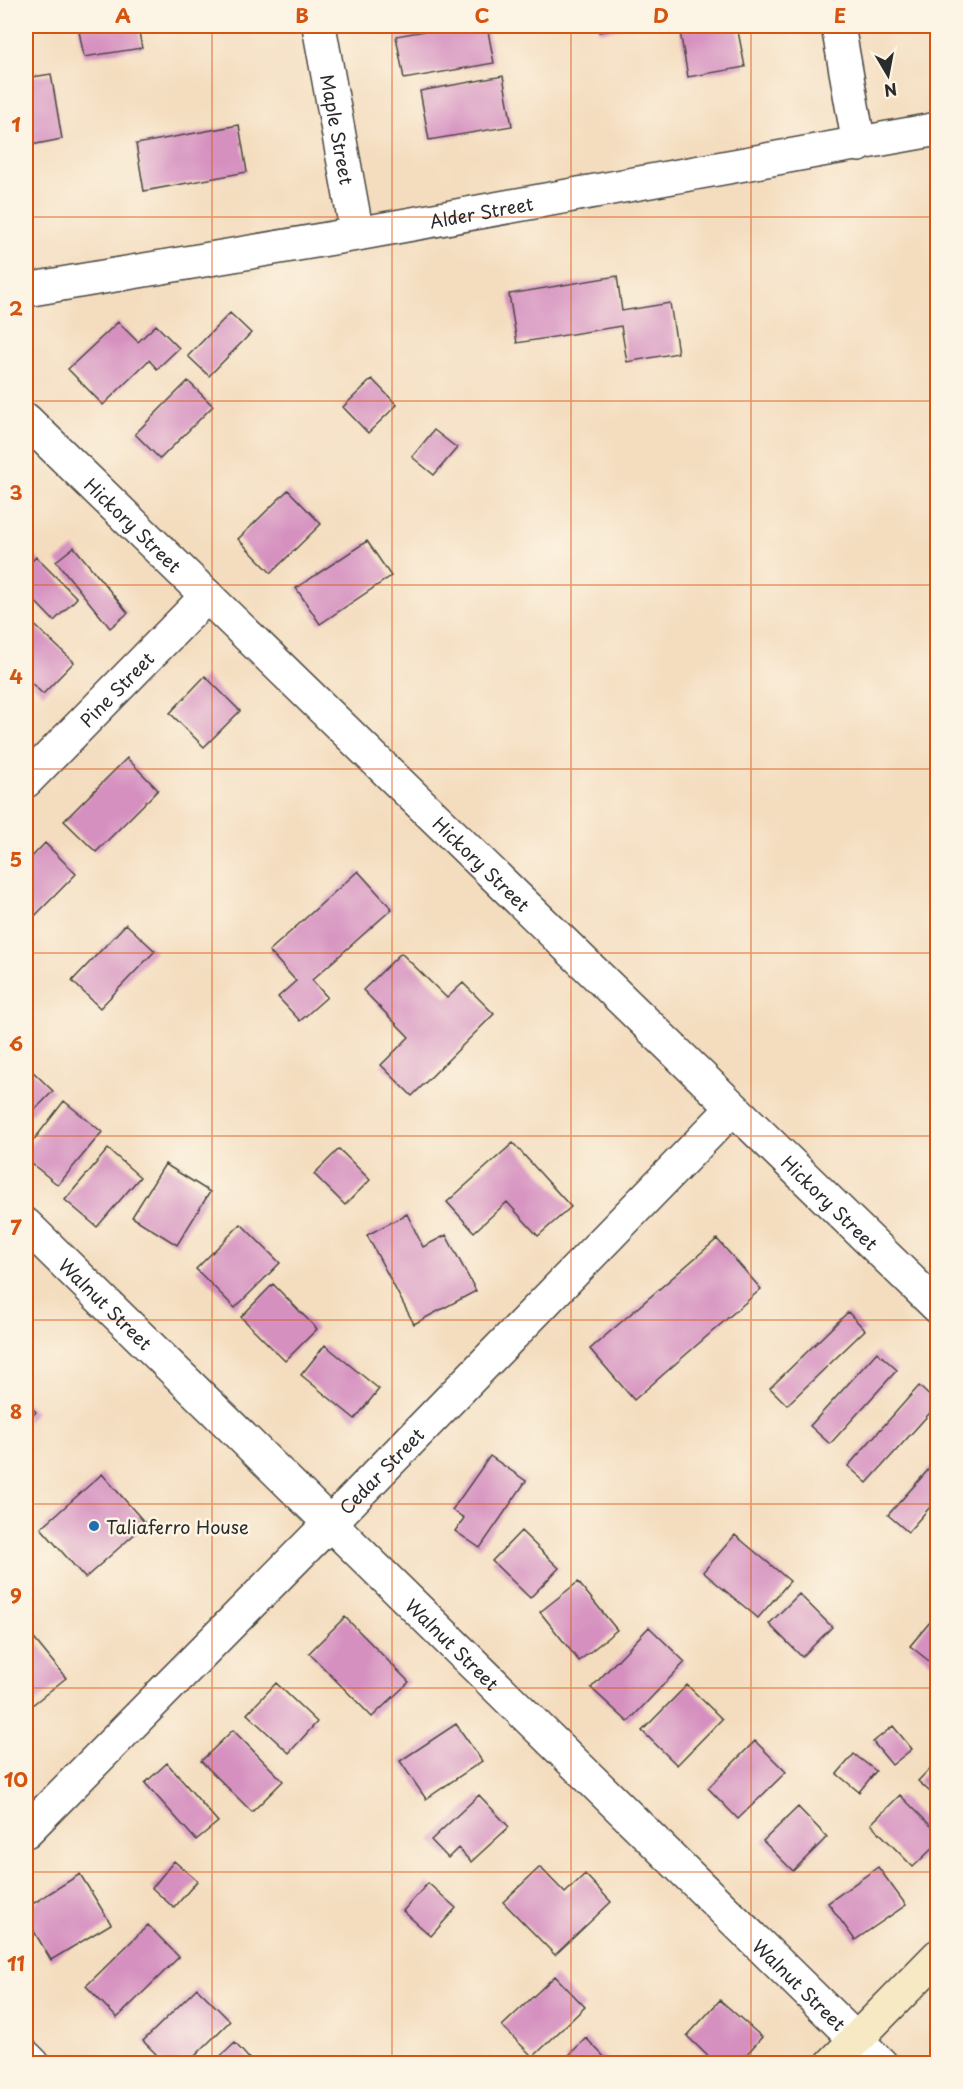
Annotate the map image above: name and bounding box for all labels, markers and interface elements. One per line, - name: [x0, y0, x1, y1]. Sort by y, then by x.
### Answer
- text: A: [115, 0, 131, 30]
- text: B: [295, 0, 309, 30]
- text: C: [474, 0, 490, 30]
- text: D: [653, 0, 669, 30]
- text: E: [834, 0, 846, 30]
- north arrow: [858, 45, 918, 105]
- street label: Maple Street: [315, 72, 361, 187]
- text: N: [882, 78, 899, 104]
- text: 1: [11, 109, 21, 139]
- street label: Alder Street: [427, 189, 535, 234]
- text: 2: [9, 293, 23, 323]
- street label: Hickory Street: [79, 471, 188, 578]
- text: 3: [9, 477, 23, 507]
- street label: Pine Street: [73, 645, 159, 733]
- text: 4: [9, 661, 23, 691]
- street label: Hickory Street: [427, 810, 536, 917]
- text: 5: [10, 844, 22, 874]
- text: 6: [9, 1028, 23, 1058]
- street label: Hickory Street: [776, 1149, 885, 1256]
- text: 7: [10, 1212, 22, 1242]
- street label: Walnut Street: [53, 1251, 159, 1356]
- text: 8: [10, 1396, 22, 1426]
- street label: Cedar Street: [332, 1421, 430, 1520]
- place label: Taliaferro House: [106, 1513, 249, 1540]
- marker: Taliaferro House: [87, 1519, 101, 1533]
- text: 9: [10, 1580, 22, 1610]
- street label: Walnut Street: [400, 1592, 506, 1696]
- text: 10: [4, 1764, 28, 1794]
- street label: Walnut Street: [747, 1932, 853, 2036]
- text: 11: [7, 1948, 25, 1978]

